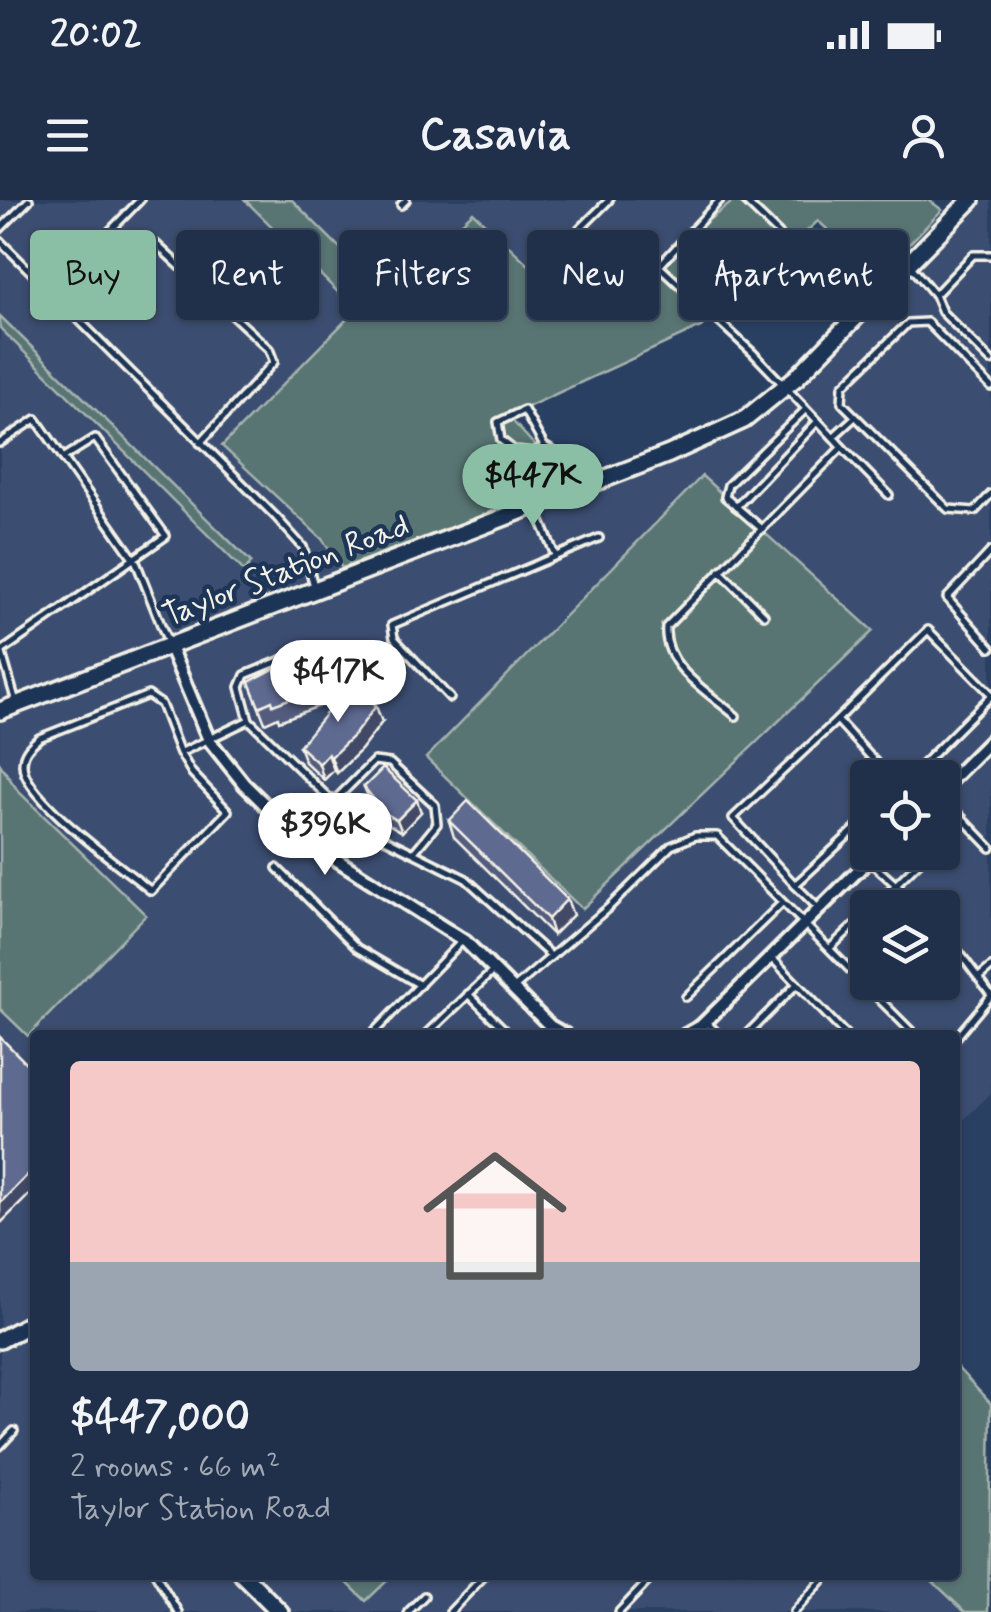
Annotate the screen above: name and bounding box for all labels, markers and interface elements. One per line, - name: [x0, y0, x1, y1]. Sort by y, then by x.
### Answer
- text: 20:02: [50, 11, 142, 60]
- text: Casavia: [420, 106, 571, 165]
- icon: menu: [40, 108, 95, 163]
- icon: person: [896, 108, 951, 163]
- chip: Buy: [30, 230, 156, 320]
- chip: Rent: [176, 230, 319, 320]
- chip: Filters: [339, 230, 507, 320]
- chip: New: [527, 230, 659, 320]
- chip: Apartment: [679, 230, 908, 320]
- pin: $447K: [463, 444, 603, 529]
- text: $447K: [484, 455, 582, 497]
- street label: Taylor Station Road: [157, 505, 415, 637]
- pin: $417K: [268, 640, 408, 725]
- text: $417K: [292, 651, 384, 693]
- map controls: [850, 760, 960, 1000]
- button: locate: [850, 760, 960, 870]
- pin: $396K: [255, 793, 395, 878]
- text: $396K: [280, 804, 370, 846]
- button: layers: [850, 890, 960, 1000]
- icon: home: [405, 1126, 585, 1306]
- text: $447,000: [70, 1391, 250, 1446]
- text: 2 rooms · 66 m²: [70, 1446, 280, 1488]
- text: Taylor Station Road: [70, 1488, 331, 1530]

